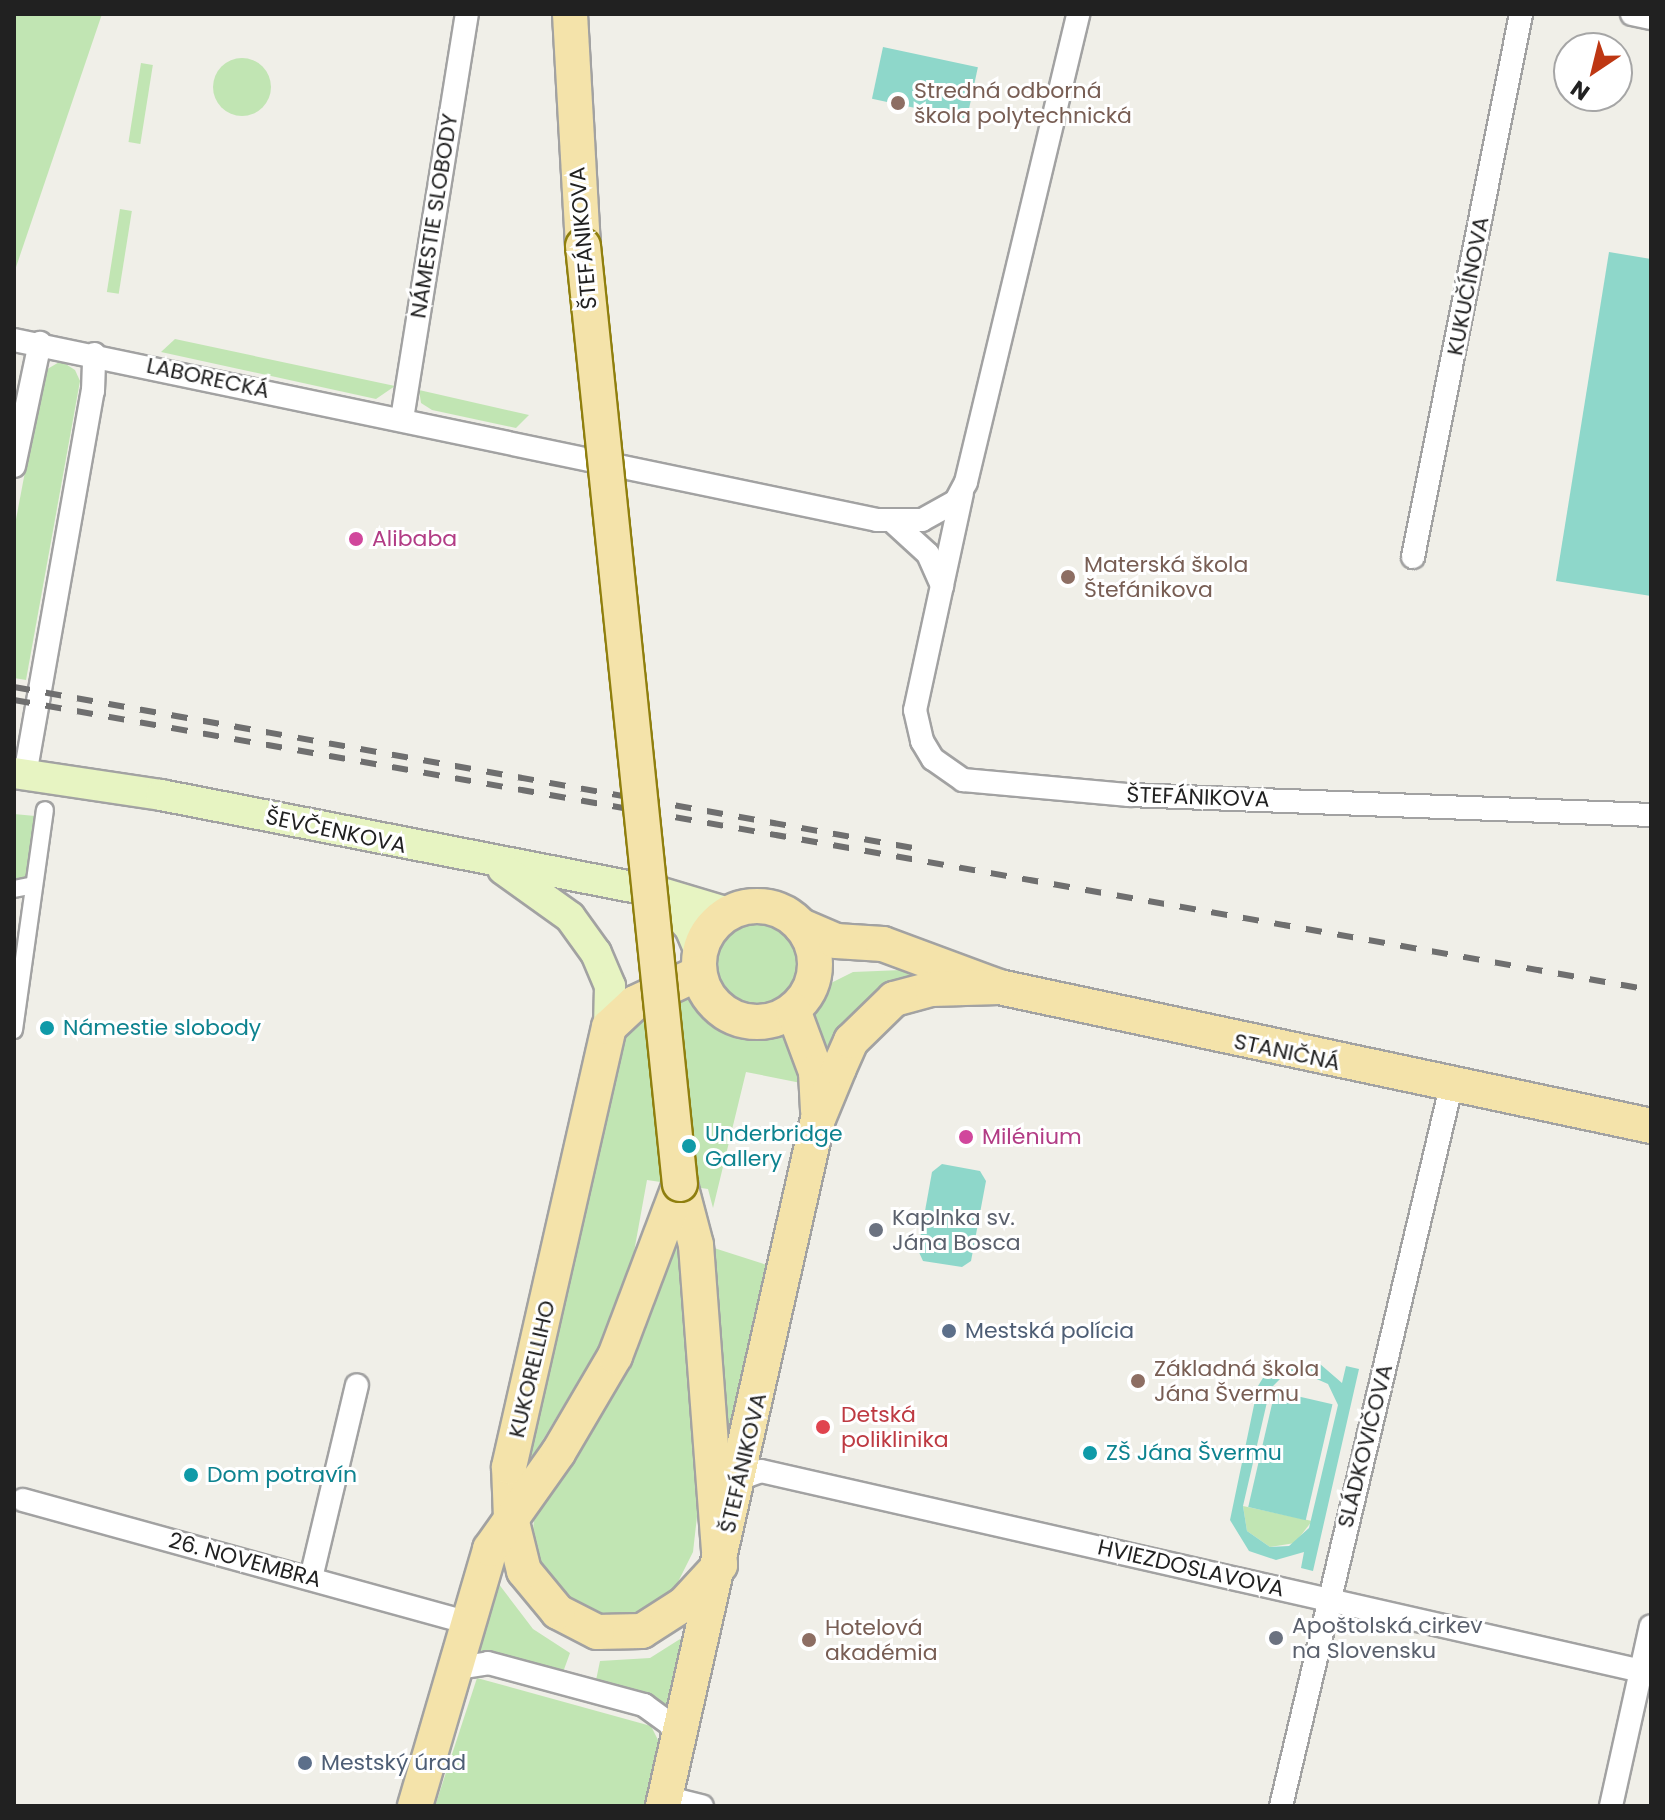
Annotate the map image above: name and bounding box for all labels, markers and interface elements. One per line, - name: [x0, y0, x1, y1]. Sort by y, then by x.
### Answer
- north arrow: [1553, 32, 1633, 112]
- text: N: [1564, 73, 1596, 108]
- place label: Stredná odborná škola polytechnická: [914, 77, 1132, 128]
- marker: Stredná odborná škola polytechnická: [889, 94, 907, 112]
- street label: NÁMESTIE SLOBODY: [405, 112, 463, 320]
- street label: ŠTEFÁNIKOVA: [564, 166, 602, 310]
- street label: KUKUČÍNOVA: [1442, 214, 1494, 358]
- street label: LABORECKÁ: [144, 352, 272, 404]
- place label: Alibaba: [372, 526, 457, 552]
- marker: Alibaba: [347, 530, 365, 548]
- place label: Materská škola Štefánikova: [1084, 551, 1248, 602]
- marker: Materská škola Štefánikova: [1059, 568, 1077, 586]
- street label: ŠTEFÁNIKOVA: [1126, 781, 1270, 813]
- street label: ŠEVČENKOVA: [263, 803, 409, 859]
- place label: Námestie slobody: [63, 1015, 261, 1041]
- marker: Námestie slobody: [38, 1019, 56, 1037]
- street label: STANIČNÁ: [1232, 1028, 1342, 1076]
- place label: Underbridge Gallery: [705, 1120, 843, 1172]
- place label: Milénium: [982, 1124, 1082, 1150]
- marker: Milénium: [957, 1128, 975, 1146]
- marker: Underbridge Gallery: [680, 1137, 698, 1155]
- place label: Kaplnka sv. Jána Bosca: [892, 1204, 1021, 1256]
- marker: Kaplnka sv. Jána Bosca: [867, 1221, 885, 1239]
- street label: KUKORELLIHO: [503, 1298, 561, 1440]
- place label: Mestská polícia: [965, 1318, 1134, 1344]
- marker: Mestská polícia: [940, 1322, 958, 1340]
- place label: Základná škola Jána Švermu: [1154, 1355, 1319, 1406]
- street label: SLÁDKOVIČOVA: [1332, 1362, 1398, 1530]
- marker: Základná škola Jána Švermu: [1129, 1372, 1147, 1390]
- street label: ŠTEFÁNIKOVA: [714, 1390, 772, 1536]
- place label: Detská poliklinika: [841, 1401, 949, 1452]
- marker: Detská poliklinika: [812, 1416, 834, 1438]
- place label: ZŠ Jána Švermu: [1106, 1440, 1282, 1466]
- marker: ZŠ Jána Švermu: [1081, 1444, 1099, 1462]
- place label: Dom potravín: [207, 1462, 357, 1488]
- marker: Dom potravín: [182, 1466, 200, 1484]
- street label: 26. NOVEMBRA: [166, 1527, 324, 1593]
- street label: HVIEZDOSLAVOVA: [1095, 1534, 1287, 1602]
- place label: Apoštolská cirkev na Slovensku: [1292, 1612, 1483, 1664]
- place label: Hotelová akadémia: [825, 1614, 938, 1666]
- marker: Apoštolská cirkev na Slovensku: [1267, 1629, 1285, 1647]
- marker: Hotelová akadémia: [800, 1631, 818, 1649]
- place label: Mestský úrad: [321, 1750, 466, 1776]
- marker: Mestský úrad: [296, 1754, 314, 1772]

